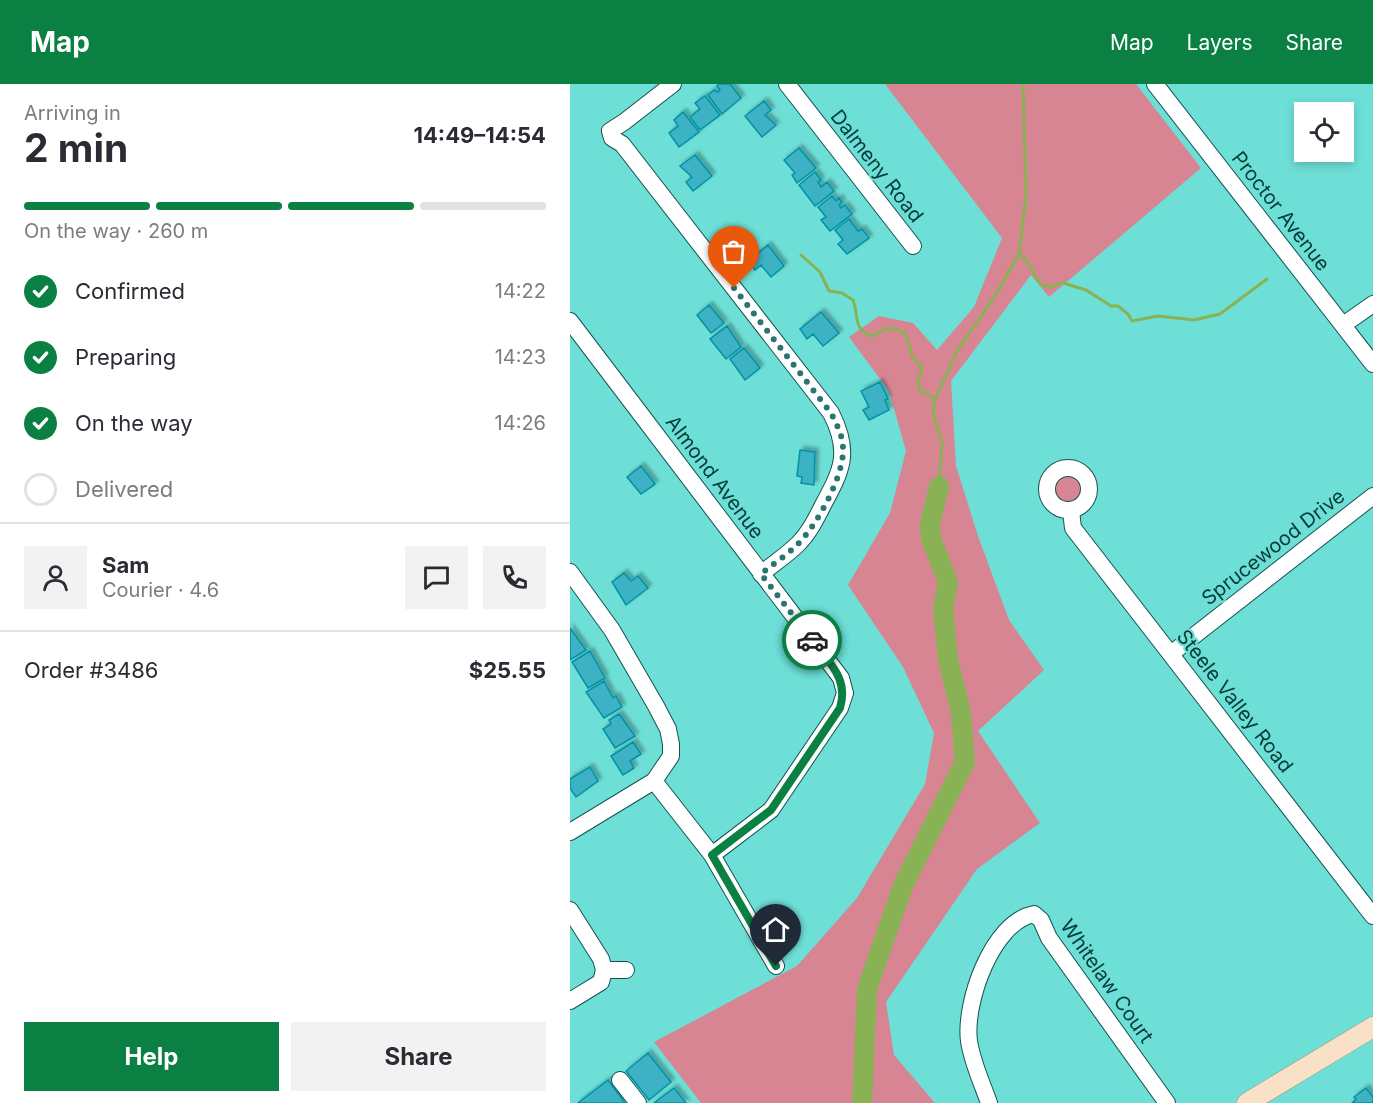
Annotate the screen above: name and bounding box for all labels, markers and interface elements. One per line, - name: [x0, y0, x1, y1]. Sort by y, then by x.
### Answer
- text: Map: [30, 25, 90, 59]
- text: Map: [1110, 30, 1154, 55]
- text: Layers: [1187, 30, 1253, 55]
- text: Share: [1286, 30, 1343, 55]
- text: Arriving in: [24, 101, 121, 125]
- map controls: [1294, 102, 1354, 162]
- button: locate: [1294, 102, 1354, 162]
- street label: Dalmeny Road: [826, 105, 928, 227]
- text: 14:49–14:54: [413, 122, 546, 148]
- text: 2 min: [24, 124, 128, 171]
- street label: Proctor Avenue: [1227, 146, 1335, 276]
- text: On the way · 260 m: [24, 219, 208, 243]
- pin: [708, 226, 759, 288]
- icon: bag: [717, 235, 750, 268]
- icon: check: [24, 275, 57, 308]
- text: Confirmed: [75, 278, 185, 304]
- text: 14:22: [495, 279, 546, 303]
- icon: check: [24, 341, 57, 374]
- text: Preparing: [75, 344, 176, 370]
- text: 14:23: [495, 345, 546, 369]
- icon: check: [24, 407, 57, 440]
- text: On the way: [75, 410, 193, 436]
- text: 14:26: [495, 411, 546, 435]
- street label: Almond Avenue: [661, 411, 769, 543]
- text: Delivered: [75, 476, 173, 502]
- street label: Sprucewood Drive: [1197, 484, 1349, 610]
- button: person: [24, 546, 87, 609]
- button: chat: [405, 546, 468, 609]
- button: phone: [483, 546, 546, 609]
- text: Sam: [102, 552, 149, 578]
- text: Courier · 4.6: [102, 578, 219, 602]
- courier: [782, 610, 842, 670]
- icon: car: [796, 624, 829, 657]
- street label: Steele Valley Road: [1172, 625, 1298, 777]
- text: Order #3486: [24, 657, 159, 683]
- text: $25.55: [469, 657, 546, 683]
- pin: [750, 904, 801, 966]
- icon: home: [759, 913, 792, 946]
- street label: Whitelaw Court: [1056, 915, 1159, 1048]
- button: Help: [24, 1022, 279, 1091]
- button: Share: [291, 1022, 546, 1091]

